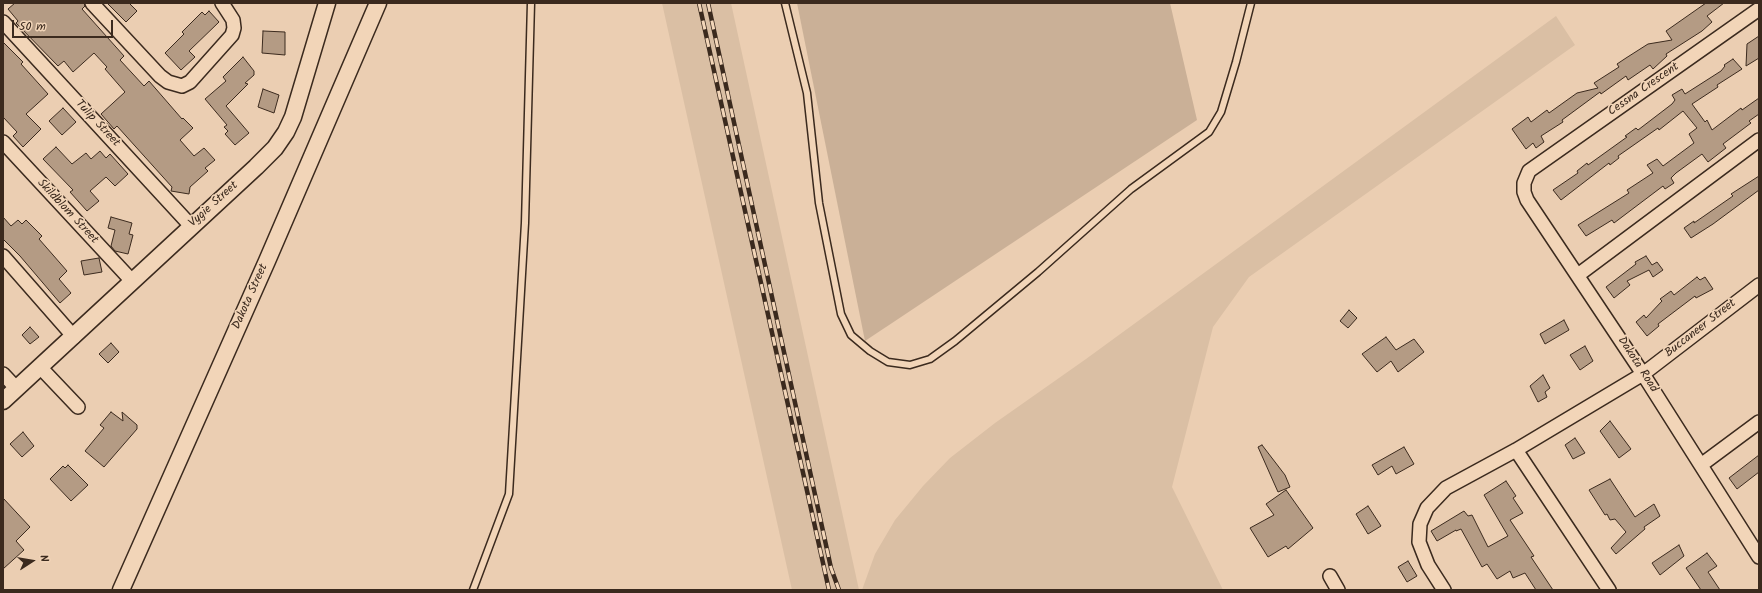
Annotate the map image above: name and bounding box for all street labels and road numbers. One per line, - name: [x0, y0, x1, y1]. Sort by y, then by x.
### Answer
- street label: Cessna Crescent: [1606, 60, 1682, 120]
- street label: Tulip Street: [72, 98, 122, 150]
- street label: Skildblom Street: [33, 177, 101, 247]
- street label: Vygie Street: [186, 179, 242, 231]
- street label: Dakota Street: [230, 262, 272, 332]
- street label: Buccaneer Street: [1663, 297, 1739, 361]
- street label: Dakota Road: [1614, 334, 1660, 396]

